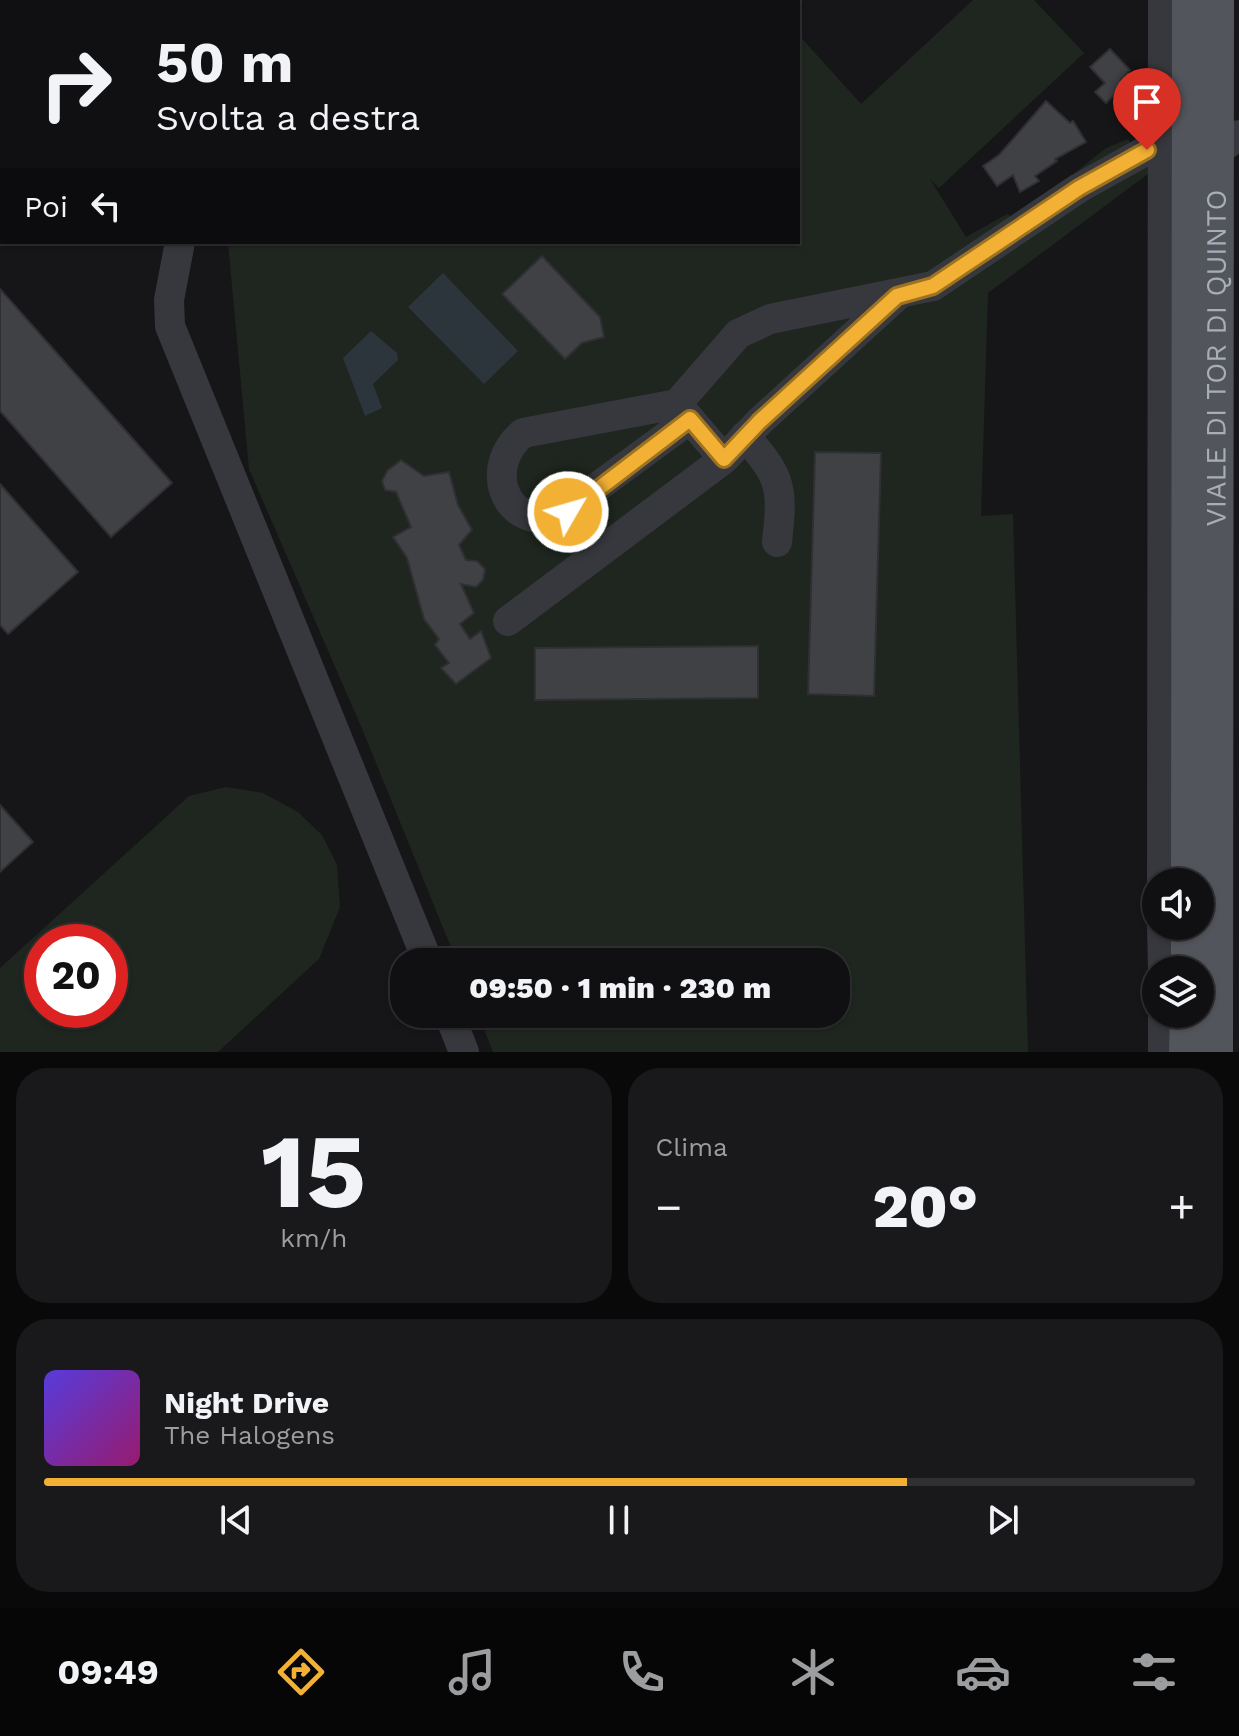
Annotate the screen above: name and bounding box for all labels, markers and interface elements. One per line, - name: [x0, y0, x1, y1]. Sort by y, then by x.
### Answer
- text: 50 m: [156, 30, 293, 96]
- icon: right: [24, 32, 128, 136]
- pin: [1113, 68, 1181, 150]
- icon: arrive: [1125, 80, 1169, 124]
- text: Svolta a destra: [156, 97, 420, 139]
- icon: left: [84, 184, 128, 228]
- text: Poi: [24, 189, 68, 224]
- street label: VIALE DI TOR DI QUINTO: [1199, 190, 1233, 526]
- position arrow: [526, 470, 610, 554]
- map controls: [1142, 868, 1214, 1028]
- button: sound: [1142, 868, 1214, 940]
- speed limit sign: 20: [24, 924, 128, 1028]
- button: layers: [1142, 956, 1214, 1028]
- text: 09:50 · 1 min · 230 m: [469, 970, 771, 1005]
- text: 15: [261, 1110, 366, 1232]
- text: Clima: [656, 1132, 728, 1162]
- text: 20°: [872, 1171, 978, 1242]
- text: −: [656, 1181, 682, 1233]
- text: +: [1168, 1181, 1195, 1233]
- text: km/h: [280, 1223, 347, 1253]
- text: Night Drive: [164, 1385, 329, 1420]
- text: The Halogens: [164, 1420, 335, 1450]
- icon: previous: [214, 1498, 258, 1542]
- icon: pause: [597, 1498, 641, 1542]
- icon: next: [981, 1498, 1025, 1542]
- icon: directions: [273, 1644, 329, 1700]
- icon: music: [444, 1644, 500, 1700]
- icon: phone: [614, 1644, 670, 1700]
- icon: climate: [785, 1644, 841, 1700]
- icon: car: [955, 1644, 1011, 1700]
- icon: filters: [1126, 1644, 1182, 1700]
- text: 09:49: [57, 1651, 159, 1693]

